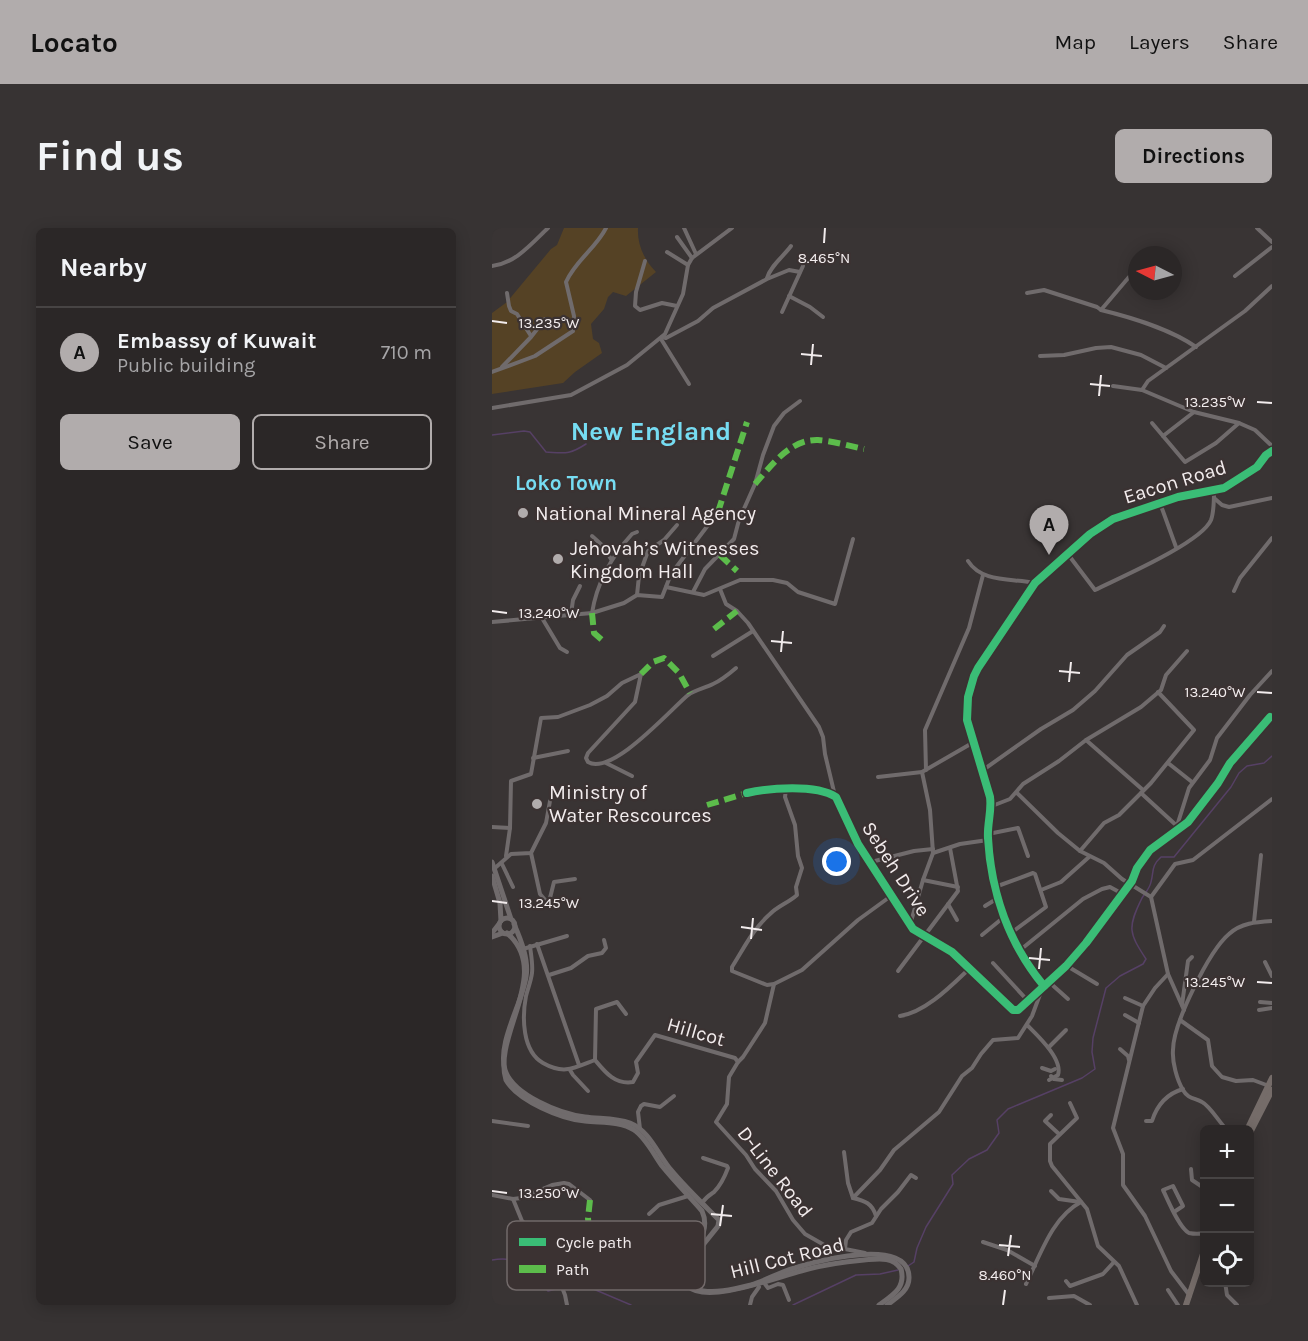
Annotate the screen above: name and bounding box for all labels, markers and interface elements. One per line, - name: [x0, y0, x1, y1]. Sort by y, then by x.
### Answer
- text: Locato: [30, 26, 118, 59]
- text: Map: [1054, 30, 1096, 54]
- text: Layers: [1129, 30, 1190, 54]
- text: Share: [1223, 30, 1278, 54]
- button: Directions: [1115, 129, 1272, 183]
- text: Find us: [36, 131, 184, 181]
- north arrow: [1128, 246, 1182, 300]
- text: 8.465°N: [798, 249, 850, 267]
- text: Nearby: [60, 252, 147, 283]
- text: 13.235°W: [518, 314, 580, 332]
- text: Embassy of Kuwait: [117, 328, 316, 354]
- text: A: [73, 341, 86, 364]
- text: 710 m: [381, 341, 432, 364]
- text: Public building: [117, 354, 255, 377]
- text: 13.235°W: [1184, 393, 1246, 411]
- button: Save: [60, 414, 240, 470]
- button: Share: [252, 414, 432, 470]
- district label: New England: [571, 416, 731, 447]
- street label: Eacon Road: [1121, 455, 1229, 509]
- district label: Loko Town: [515, 471, 617, 495]
- place label: National Mineral Agency: [535, 502, 756, 525]
- marker: National Mineral Agency: [516, 506, 530, 520]
- pin: A: [1030, 506, 1068, 555]
- place label: Jehovah’s Witnesses Kingdom Hall: [570, 537, 759, 583]
- marker: Jehovah’s Witnesses Kingdom Hall: [551, 552, 565, 566]
- text: 13.240°W: [519, 604, 580, 622]
- text: 13.240°W: [1185, 683, 1246, 701]
- place label: Ministry of Water Rescources: [549, 781, 712, 827]
- marker: Ministry of Water Rescources: [530, 797, 544, 811]
- street label: Sebeh Drive: [857, 817, 935, 921]
- your location: [822, 847, 851, 876]
- text: 13.245°W: [519, 894, 580, 912]
- text: 13.245°W: [1185, 973, 1246, 991]
- street label: Hillcot: [664, 1013, 728, 1051]
- street label: D-Line Road: [733, 1122, 817, 1222]
- map controls: [1200, 1125, 1254, 1287]
- button: +: [1200, 1125, 1254, 1179]
- button: −: [1200, 1179, 1254, 1233]
- text: 13.250°W: [518, 1184, 580, 1202]
- legend: [507, 1221, 705, 1290]
- text: Cycle path: [556, 1233, 632, 1252]
- street label: Hill Cot Road: [728, 1233, 846, 1283]
- button: locate: [1200, 1233, 1254, 1287]
- text: Path: [556, 1260, 589, 1279]
- text: 8.460°N: [978, 1266, 1032, 1284]

